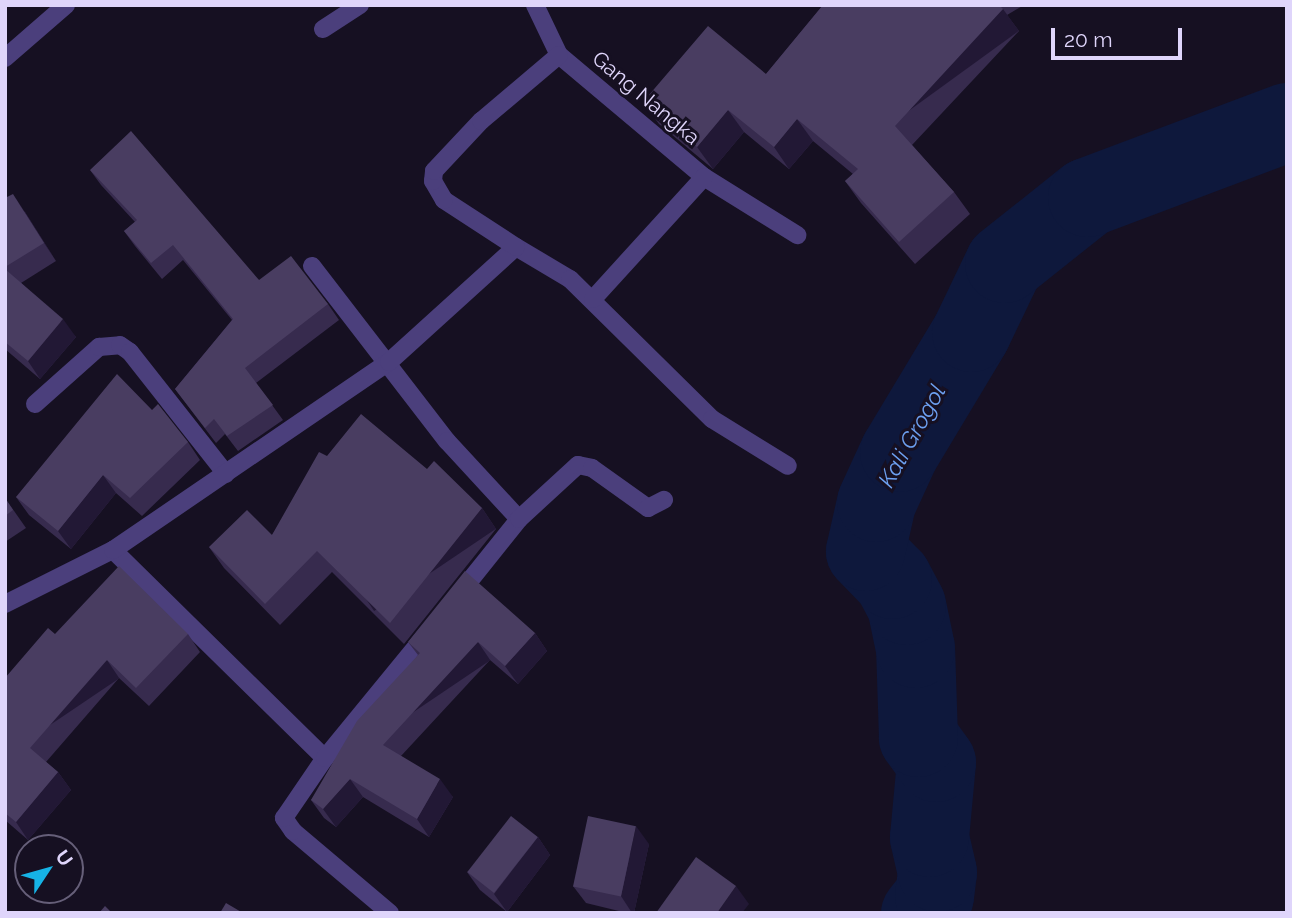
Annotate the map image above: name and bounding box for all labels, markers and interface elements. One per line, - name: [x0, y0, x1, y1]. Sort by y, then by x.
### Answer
- scale bar: [1054, 14, 1185, 58]
- text: 20 m: [1064, 27, 1112, 52]
- street label: Gang Nangka: [587, 46, 705, 150]
- water label: Kali Grogol: [872, 380, 952, 492]
- north arrow: [14, 834, 84, 904]
- text: U: [51, 846, 77, 870]

